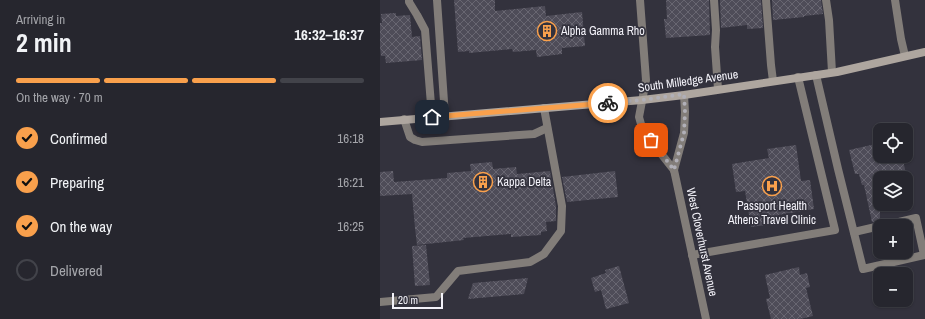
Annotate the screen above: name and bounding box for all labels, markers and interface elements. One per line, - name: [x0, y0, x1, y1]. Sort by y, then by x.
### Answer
- text: Arriving in: [16, 11, 65, 28]
- building icon: Alpha Gamma Rho: [536, 20, 558, 42]
- place label: Alpha Gamma Rho: [560, 23, 645, 39]
- text: 16:32–16:37: [294, 24, 364, 45]
- text: 2 min: [16, 25, 72, 60]
- street label: South Milledge Avenue: [637, 66, 739, 96]
- courier: [588, 83, 628, 123]
- text: On the way · 70 m: [16, 89, 103, 106]
- icon: bike: [597, 92, 619, 114]
- pin: [415, 100, 449, 134]
- icon: home: [421, 106, 443, 128]
- pin: [634, 123, 668, 157]
- map controls: [873, 123, 913, 307]
- button: locate: [873, 123, 913, 163]
- icon: check: [16, 127, 38, 149]
- text: Confirmed: [50, 128, 107, 149]
- icon: bag: [640, 129, 662, 151]
- text: 16:18: [337, 130, 364, 147]
- icon: check: [16, 171, 38, 193]
- building icon: Kappa Delta: [472, 171, 494, 193]
- button: layers: [873, 171, 913, 211]
- text: Preparing: [50, 172, 104, 193]
- text: 16:21: [337, 174, 364, 191]
- place label: Kappa Delta: [497, 174, 552, 190]
- hospital icon: Passport Health Athens Travel Clinic: [761, 175, 783, 197]
- street label: West Cloverhurst Avenue: [683, 186, 721, 298]
- place label: Passport Health Athens Travel Clinic: [727, 198, 816, 228]
- icon: check: [16, 215, 38, 237]
- text: On the way: [50, 216, 112, 237]
- text: 16:25: [337, 218, 364, 235]
- button: +: [873, 219, 913, 259]
- text: Delivered: [50, 260, 103, 281]
- button: −: [873, 267, 913, 307]
- scale bar: [392, 291, 443, 310]
- text: 20 m: [398, 293, 418, 307]

